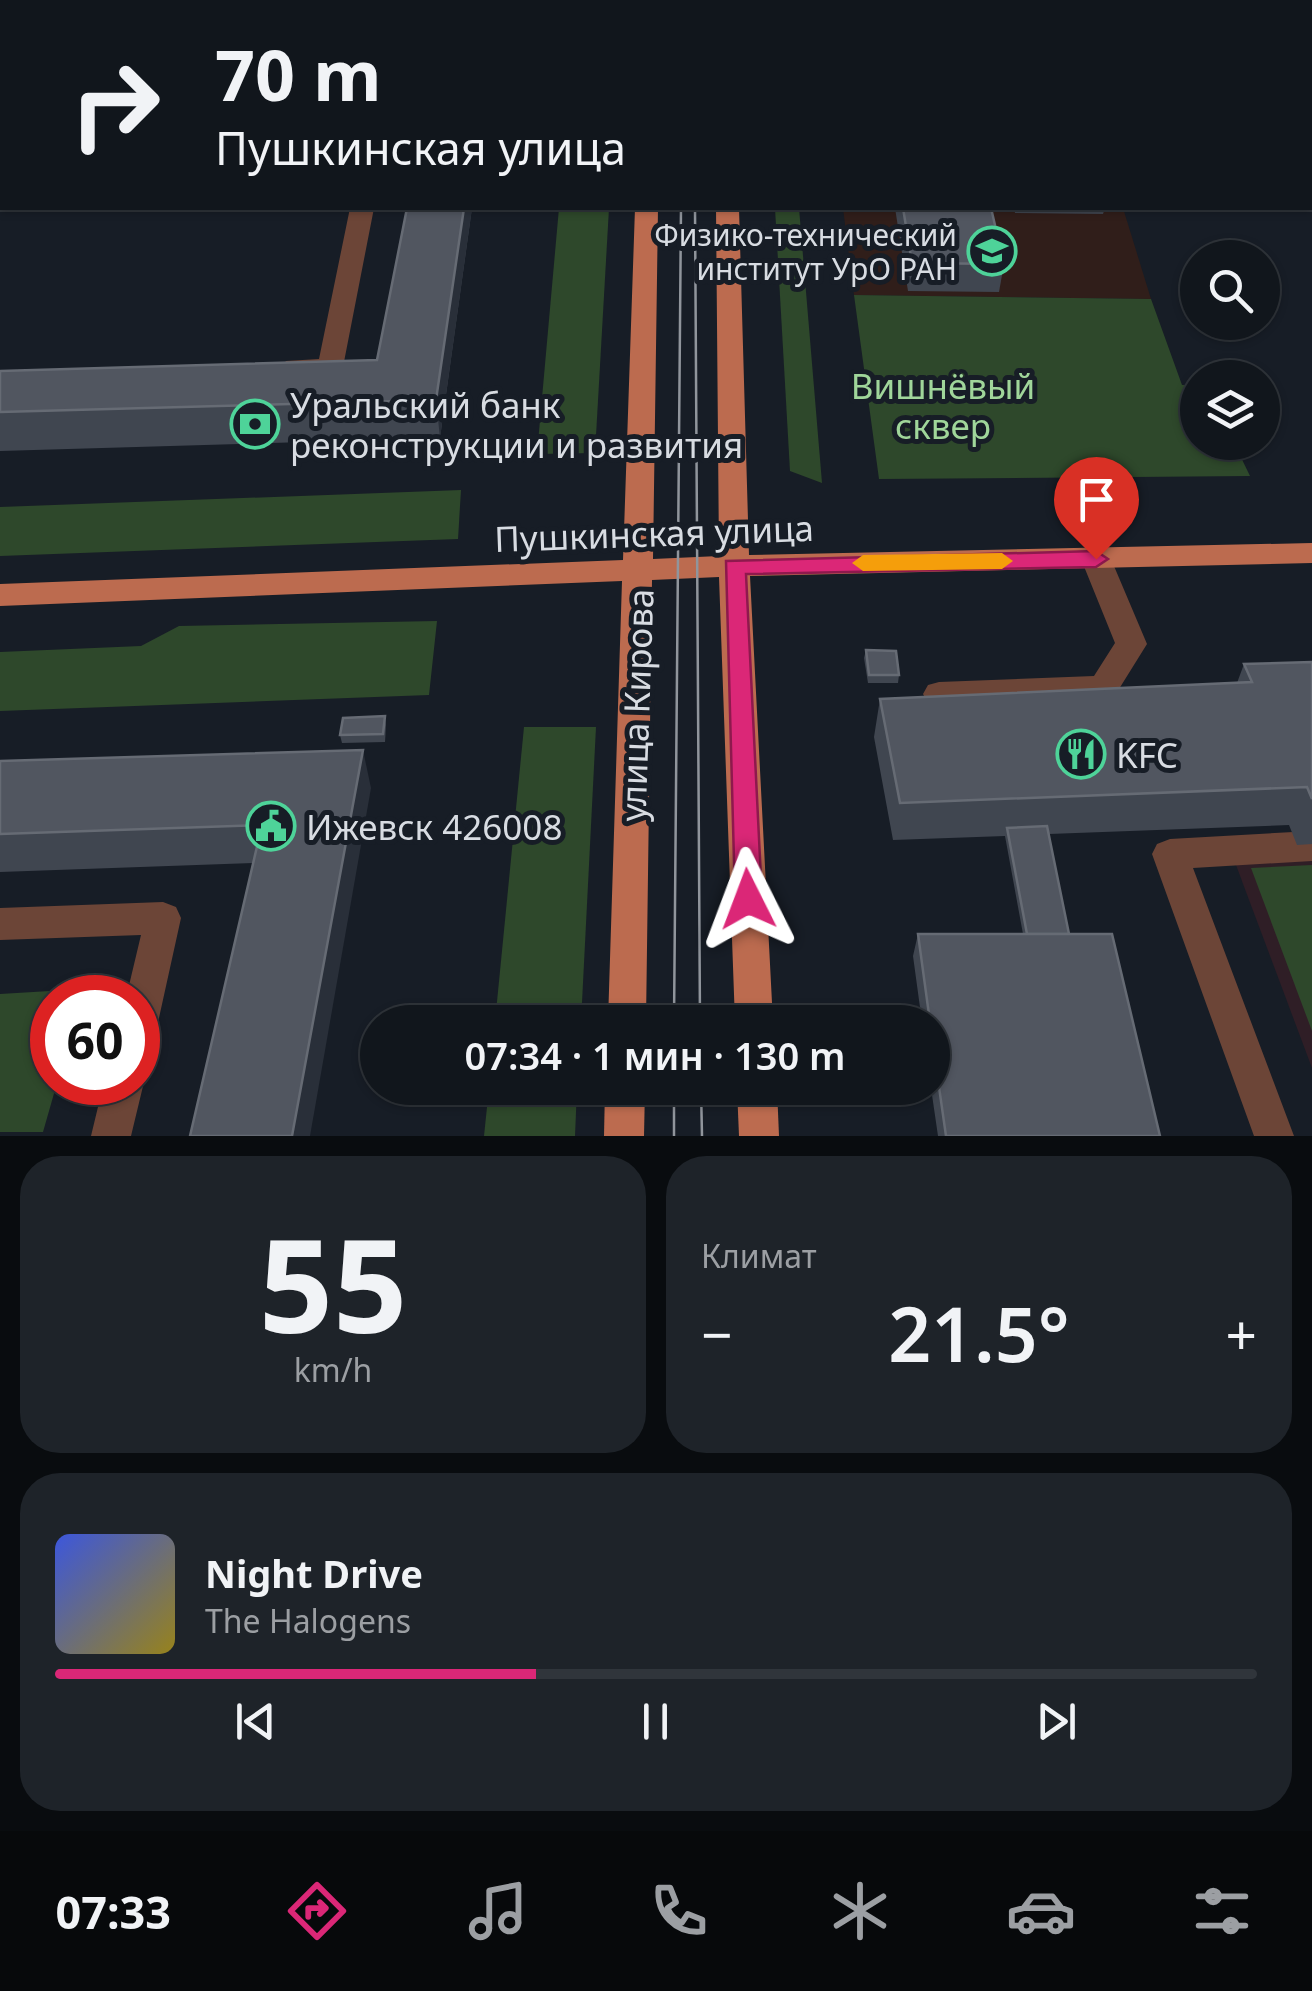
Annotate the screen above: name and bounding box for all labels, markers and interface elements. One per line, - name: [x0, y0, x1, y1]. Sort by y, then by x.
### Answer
- text: 70 m: [215, 26, 382, 122]
- icon: right: [50, 40, 180, 170]
- text: Пушкинская улица: [215, 117, 626, 178]
- place label: Физико-технический институт УрО РАН: [654, 214, 957, 289]
- school or university icon: Физико-технический институт УрО РАН: [966, 225, 1018, 277]
- map controls: [1180, 240, 1280, 460]
- button: search: [1180, 240, 1280, 340]
- button: layers: [1180, 360, 1280, 460]
- park label: Вишнёвый сквер: [851, 362, 1035, 449]
- place label: Уральский банк реконструкции и развития: [290, 381, 743, 468]
- bank icon: Уральский банк реконструкции и развития: [229, 398, 281, 450]
- pin: [1054, 457, 1139, 560]
- icon: arrive: [1069, 472, 1124, 527]
- street label: Пушкинская улица: [493, 504, 815, 562]
- street label: улица Кирова: [608, 588, 664, 822]
- restaurant icon: KFC: [1055, 728, 1107, 780]
- place label: KFC: [1116, 731, 1178, 778]
- public building icon: Ижевск 426008: [245, 800, 297, 852]
- place label: Ижевск 426008: [306, 803, 562, 850]
- position arrow: [696, 847, 800, 951]
- speed limit sign: 60: [30, 975, 160, 1105]
- text: 07:34 · 1 мин · 130 m: [464, 1029, 846, 1081]
- text: 55: [259, 1194, 407, 1371]
- text: Климат: [701, 1234, 817, 1277]
- text: 21.5°: [888, 1282, 1070, 1384]
- text: −: [701, 1296, 732, 1371]
- text: +: [1226, 1296, 1257, 1371]
- text: km/h: [294, 1348, 372, 1391]
- text: Night Drive: [205, 1547, 423, 1599]
- text: The Halogens: [205, 1599, 411, 1642]
- icon: previous: [228, 1694, 283, 1749]
- icon: pause: [628, 1694, 683, 1749]
- icon: next: [1029, 1694, 1084, 1749]
- icon: directions: [282, 1876, 352, 1946]
- icon: music: [463, 1876, 533, 1946]
- icon: phone: [644, 1876, 714, 1946]
- icon: climate: [825, 1876, 895, 1946]
- icon: car: [1006, 1876, 1076, 1946]
- icon: filters: [1187, 1876, 1257, 1946]
- text: 07:33: [55, 1881, 171, 1942]

